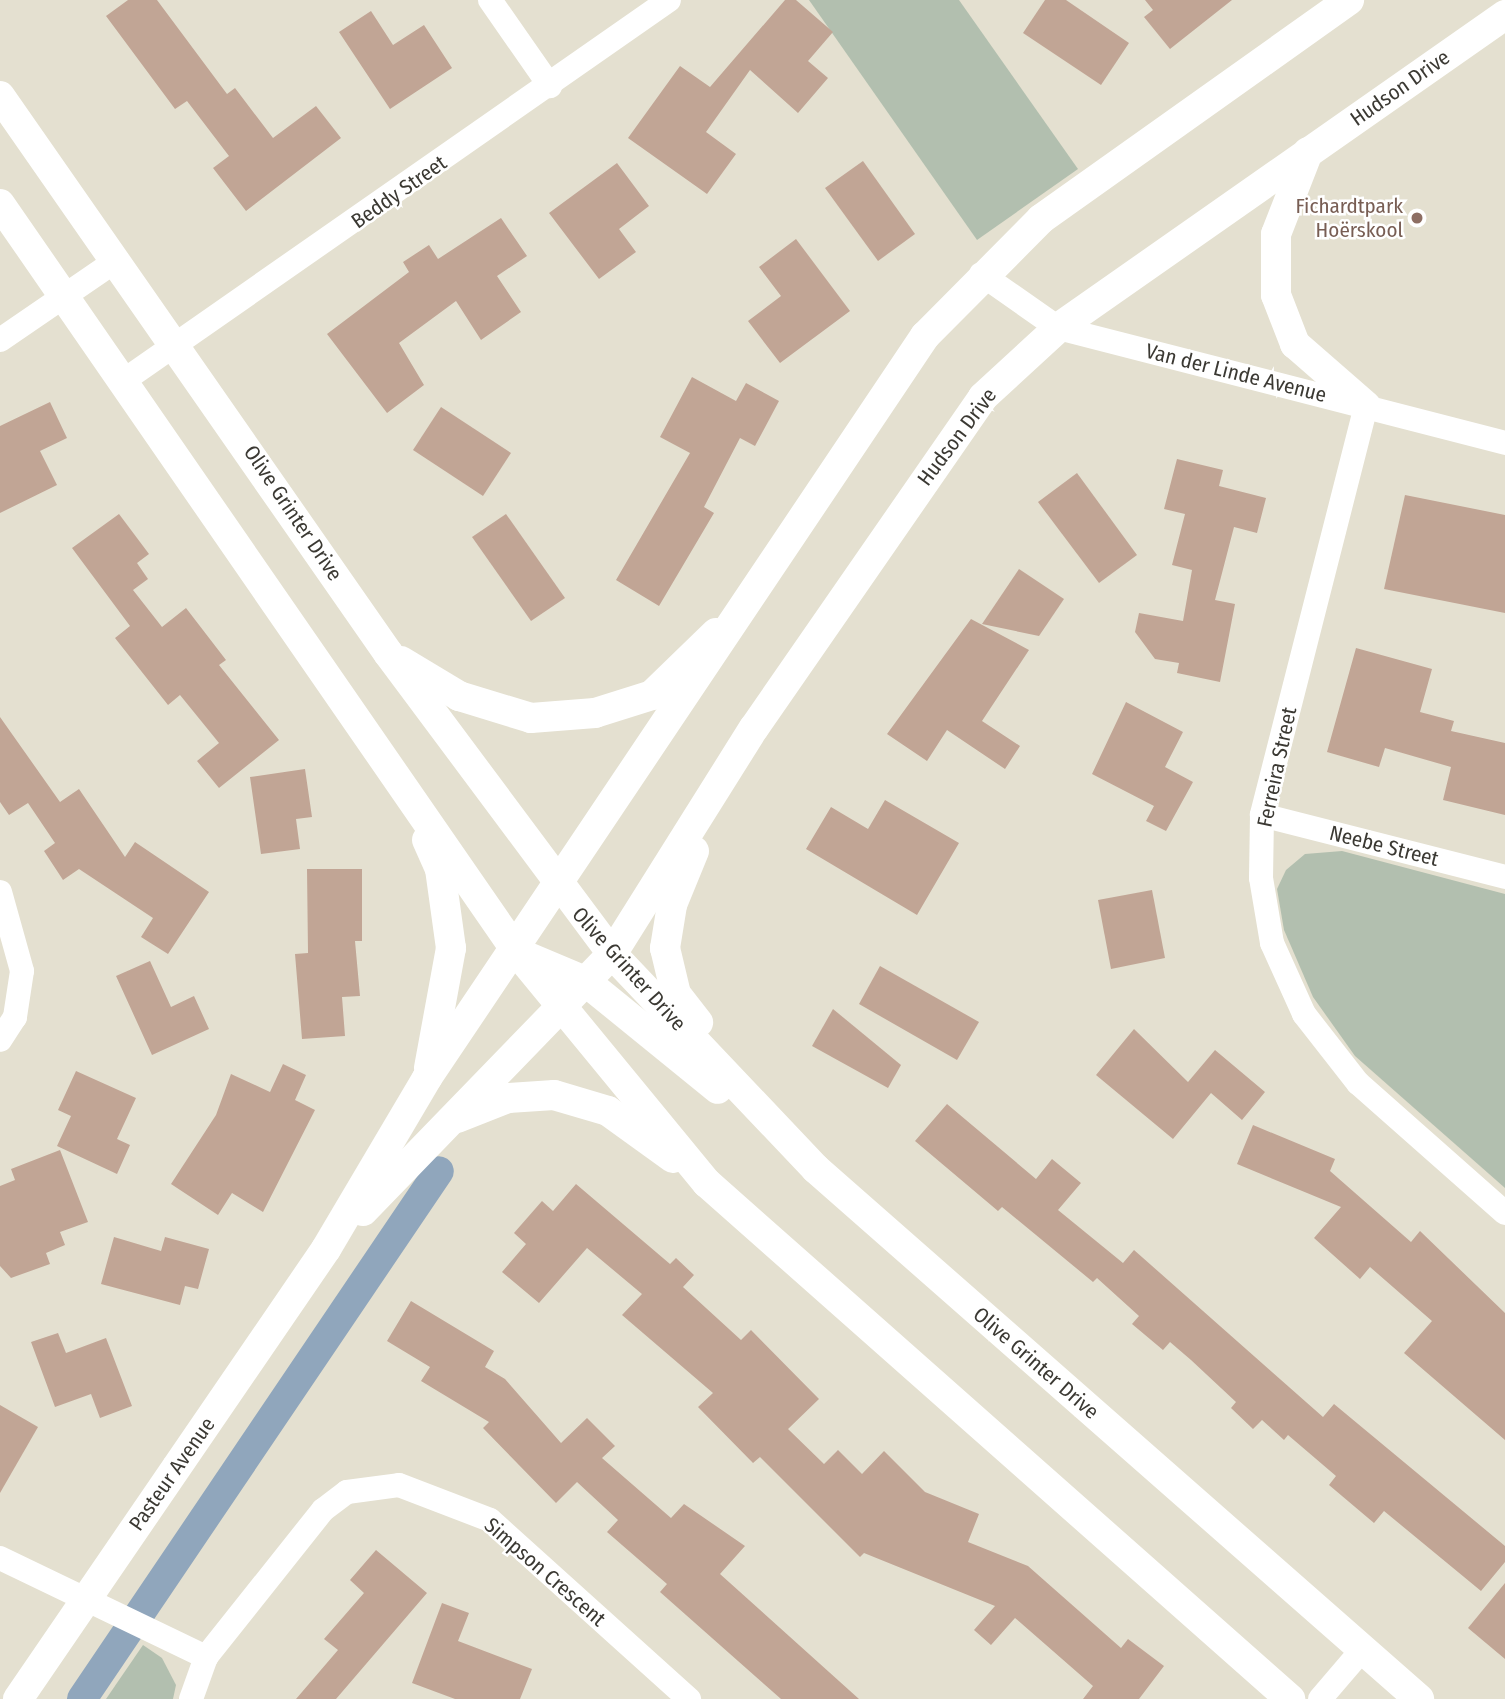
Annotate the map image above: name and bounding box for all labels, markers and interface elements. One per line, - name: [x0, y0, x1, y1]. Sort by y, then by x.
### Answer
- street label: Hudson Drive: [1345, 45, 1455, 131]
- street label: Beddy Street: [347, 150, 451, 234]
- place label: Fichardtpark Hoërskool: [1296, 193, 1403, 243]
- marker: Fichardtpark Hoërskool: [1409, 210, 1425, 226]
- street label: Van der Linde Avenue: [1143, 338, 1329, 408]
- street label: Hudson Drive: [912, 383, 1002, 491]
- street label: Olive Grinter Drive: [238, 440, 348, 586]
- street label: Ferreira Street: [1252, 705, 1302, 829]
- street label: Neebe Street: [1327, 820, 1441, 872]
- street label: Olive Grinter Drive: [567, 902, 691, 1036]
- street label: Olive Grinter Drive: [968, 1302, 1104, 1424]
- street label: Pasteur Avenue: [124, 1413, 220, 1535]
- street label: Simpson Crescent: [479, 1513, 611, 1631]

